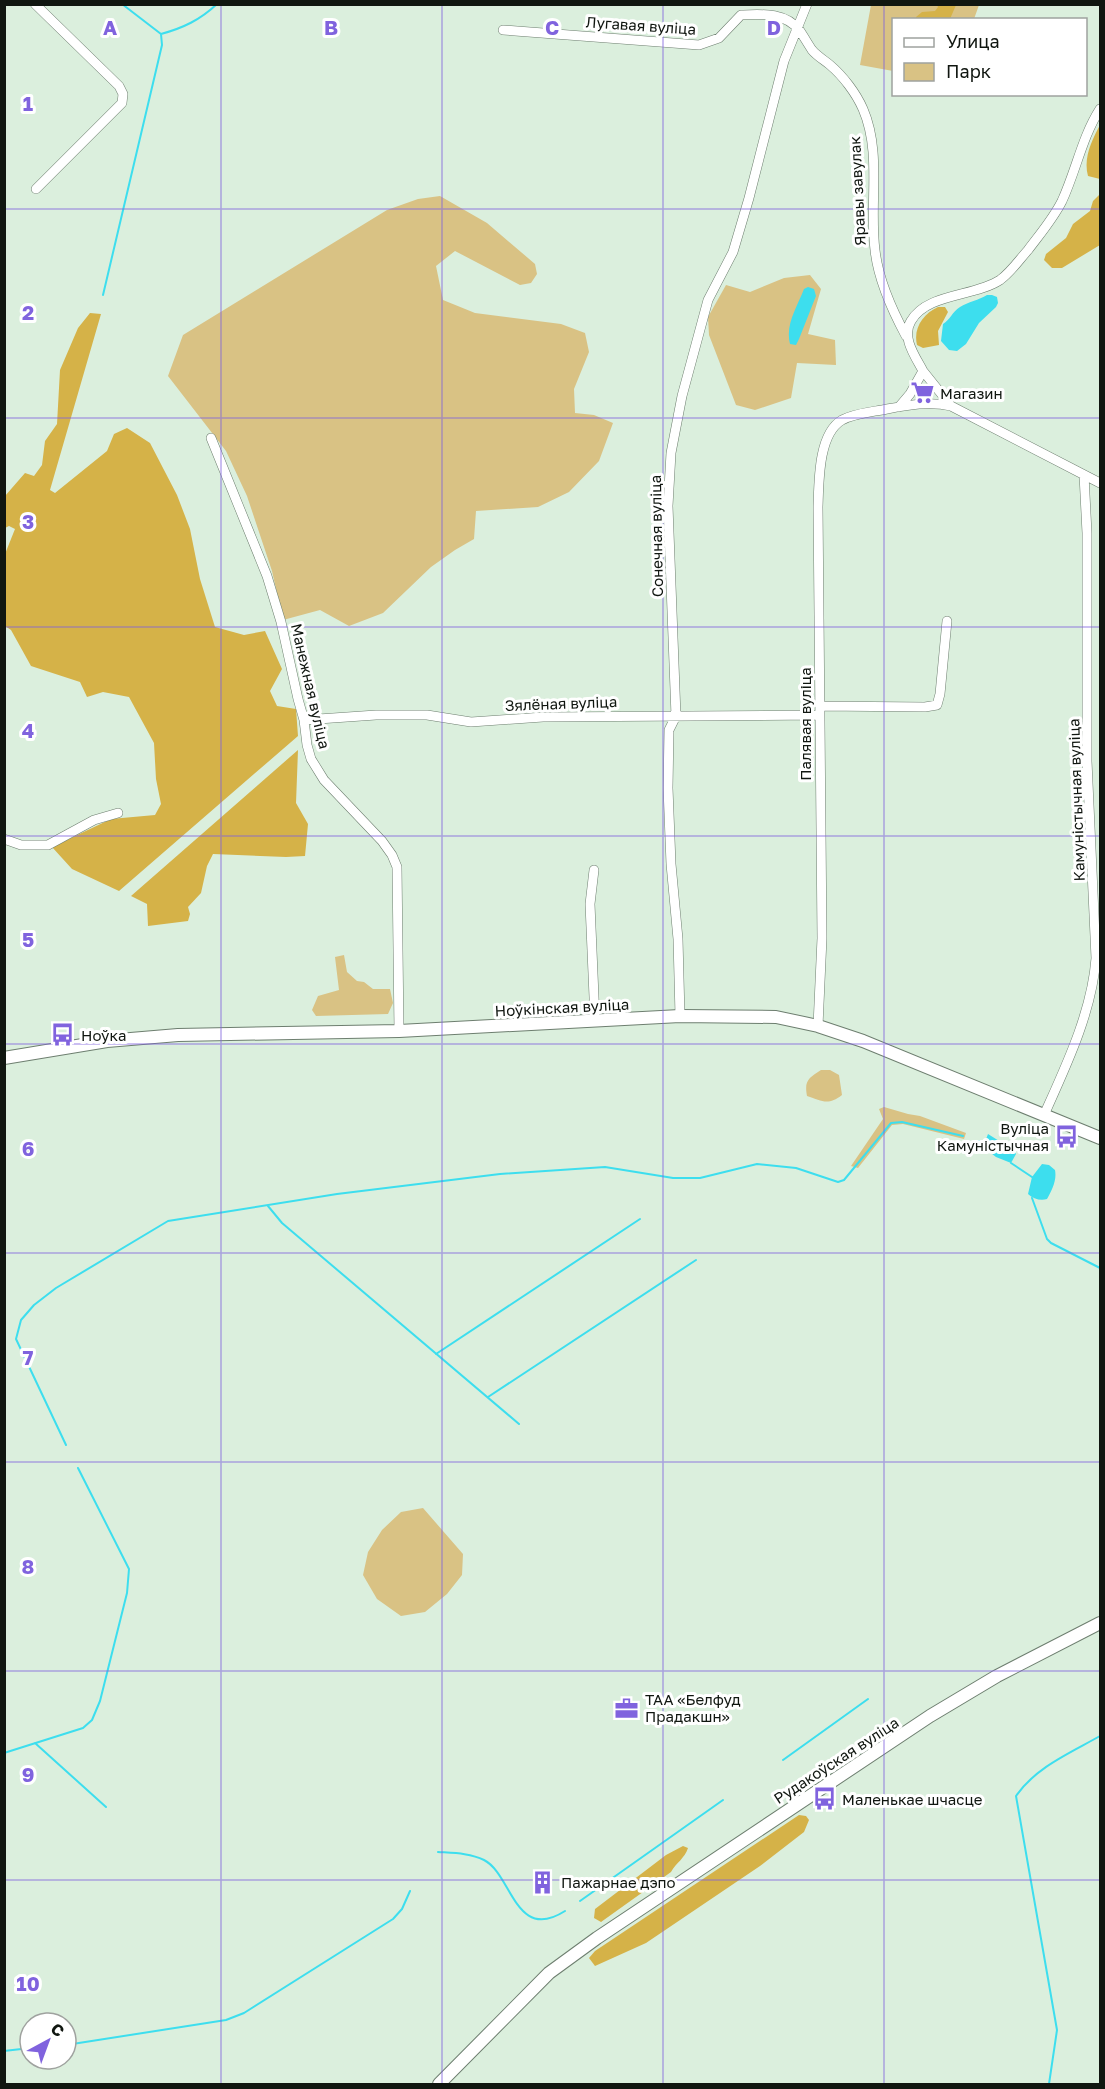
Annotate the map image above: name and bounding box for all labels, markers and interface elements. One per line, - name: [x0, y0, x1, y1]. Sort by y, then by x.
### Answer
- street label: Лугавая вуліца: [585, 12, 697, 38]
- text: A: [103, 15, 117, 39]
- text: B: [324, 15, 338, 39]
- text: C: [545, 15, 559, 39]
- text: D: [767, 15, 781, 39]
- legend: [892, 18, 1087, 96]
- text: Улица: [946, 30, 1000, 52]
- text: Парк: [946, 60, 991, 82]
- text: 1: [23, 91, 33, 115]
- street label: Яравы завулак: [845, 135, 869, 246]
- text: 2: [22, 300, 34, 324]
- supermarket icon: Магазин: [909, 380, 935, 406]
- place label: Магазин: [940, 384, 1003, 402]
- street label: Сонечная вуліца: [646, 475, 666, 597]
- text: 3: [22, 509, 34, 533]
- street label: Манежная вуліца: [288, 622, 334, 750]
- street label: Палявая вуліца: [796, 667, 814, 781]
- street label: Зялёная вуліца: [505, 692, 617, 714]
- text: 4: [22, 718, 34, 742]
- street label: Камуністычная вуліца: [1064, 718, 1088, 882]
- text: 5: [22, 927, 34, 951]
- street label: Ноўкінская вуліца: [494, 994, 630, 1020]
- bus stop icon: Ноўка: [50, 1022, 76, 1048]
- place label: Ноўка: [81, 1026, 126, 1044]
- place label: Вуліца Камуністычная: [937, 1119, 1049, 1154]
- bus stop icon: Вуліца Камуністычная: [1054, 1124, 1080, 1150]
- text: 6: [22, 1136, 34, 1160]
- text: 7: [23, 1345, 34, 1369]
- text: 8: [22, 1554, 34, 1578]
- place label: ТАА «Белфуд Прадакшн»: [645, 1690, 741, 1725]
- office icon: ТАА «Белфуд Прадакшн»: [614, 1695, 640, 1721]
- street label: Рудакоўская вуліца: [770, 1713, 902, 1807]
- text: 9: [22, 1762, 34, 1786]
- bus stop icon: Маленькае шчасце: [811, 1786, 837, 1812]
- place label: Маленькае шчасце: [842, 1790, 983, 1808]
- building icon: Пажарнае дэпо: [530, 1869, 556, 1895]
- place label: Пажарнае дэпо: [561, 1873, 676, 1891]
- text: 10: [16, 1971, 40, 1995]
- north arrow: [18, 2011, 78, 2071]
- text: С: [47, 2018, 69, 2041]

